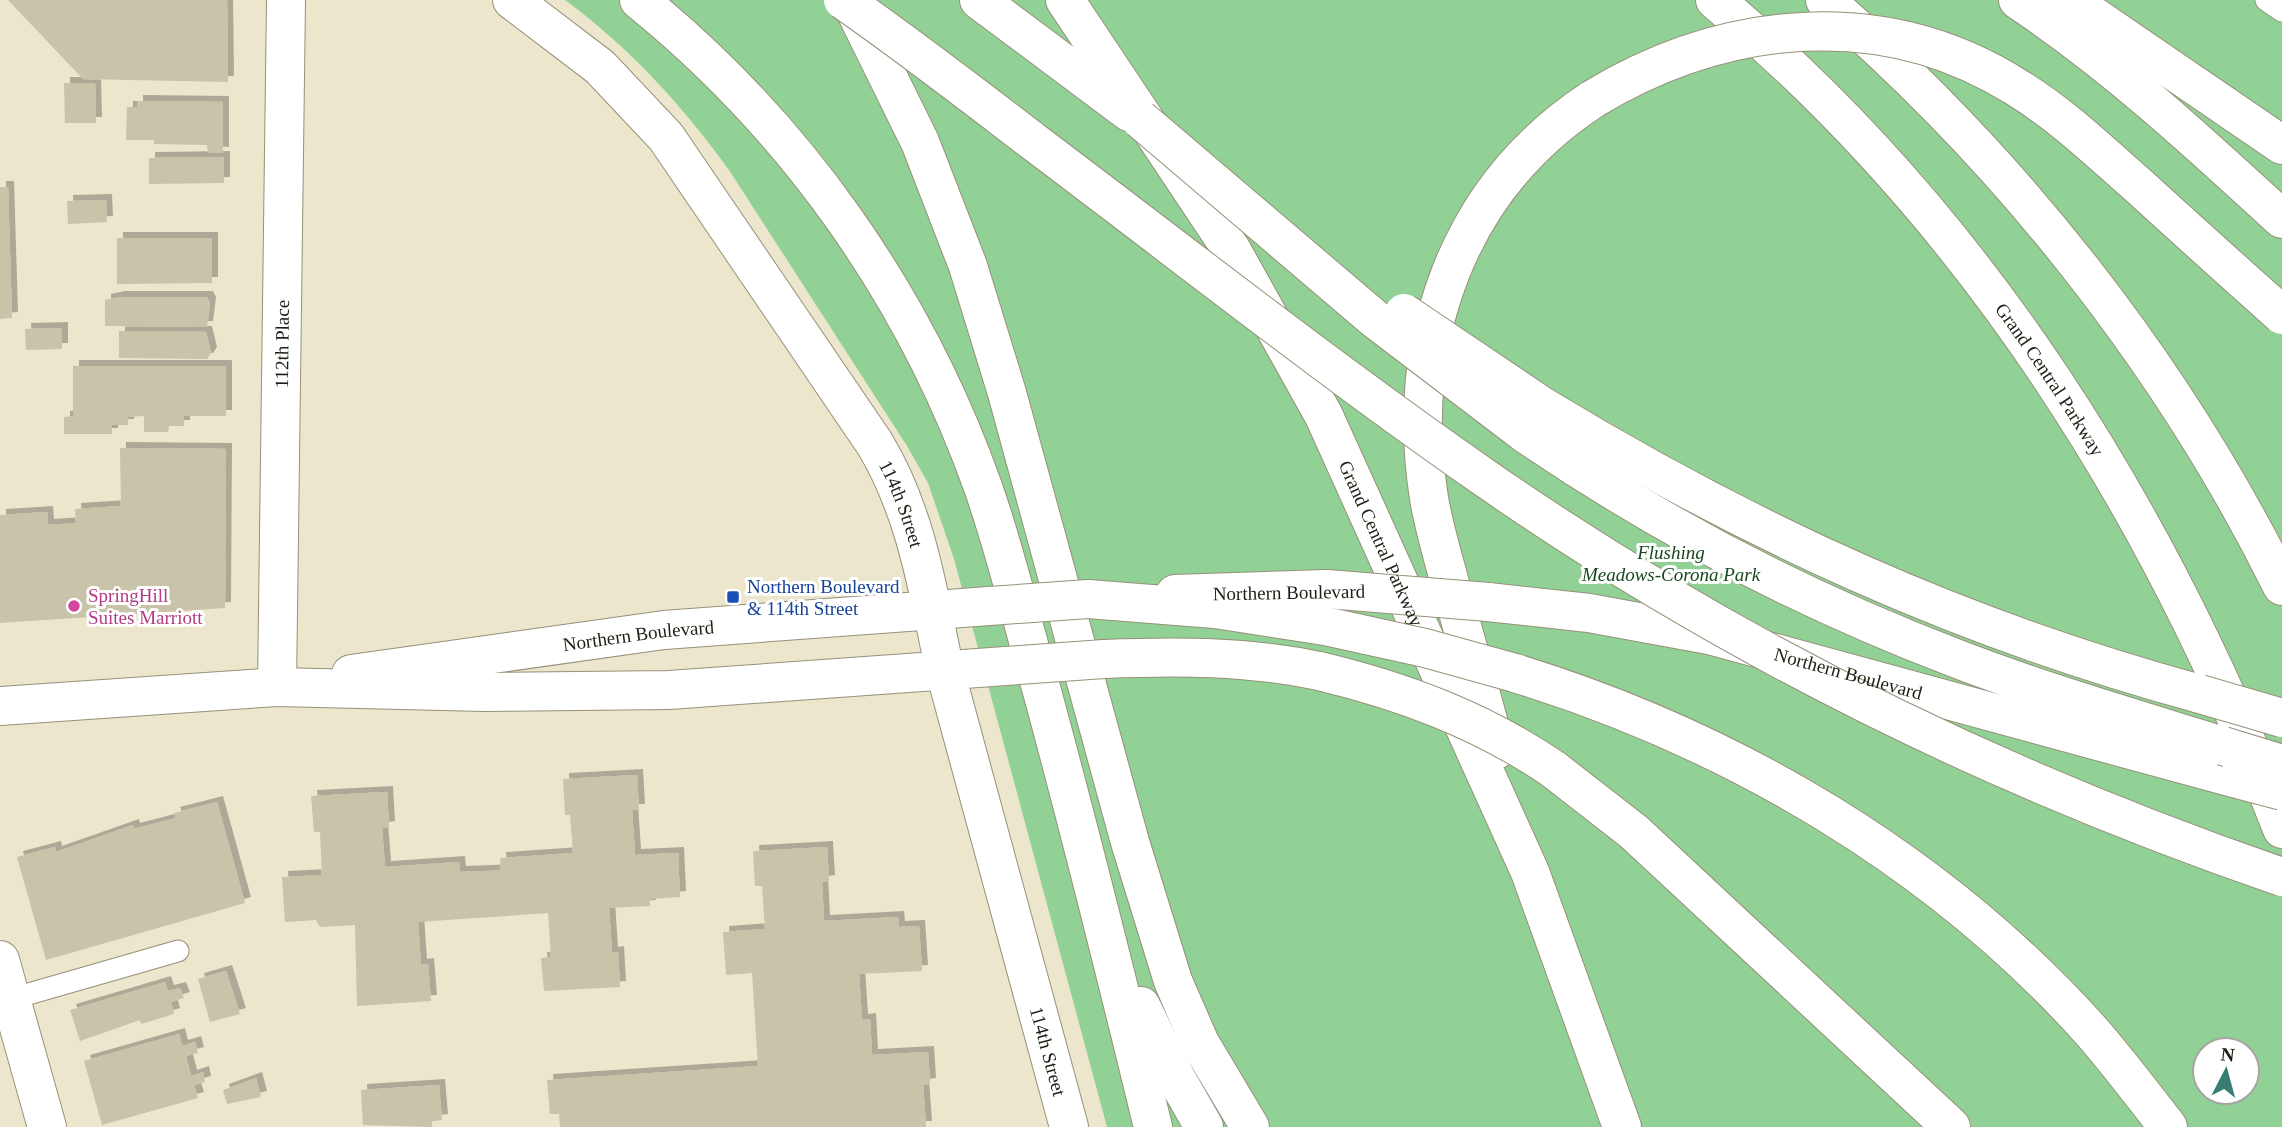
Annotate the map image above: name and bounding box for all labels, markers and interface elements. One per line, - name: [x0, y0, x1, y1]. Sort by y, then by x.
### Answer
- street label: Grand Central Parkway: [1991, 299, 2108, 460]
- street label: 112th Place: [271, 300, 293, 388]
- street label: 114th Street: [875, 457, 927, 551]
- street label: Grand Central Parkway: [1335, 457, 1428, 630]
- park label: Flushing Meadows-Corona Park: [1581, 542, 1761, 585]
- place label: Northern Boulevard & 114th Street: [747, 576, 900, 619]
- street label: Northern Boulevard: [1213, 581, 1366, 604]
- place label: SpringHill Suites Marriott: [88, 585, 203, 628]
- marker: Northern Boulevard & 114th Street: [725, 589, 741, 605]
- marker: SpringHill Suites Marriott: [66, 598, 82, 614]
- street label: Northern Boulevard: [561, 616, 715, 655]
- street label: Northern Boulevard: [1772, 643, 1925, 704]
- street label: 114th Street: [1026, 1004, 1070, 1099]
- north arrow: [2191, 1036, 2261, 1106]
- text: N: [2220, 1043, 2236, 1066]

